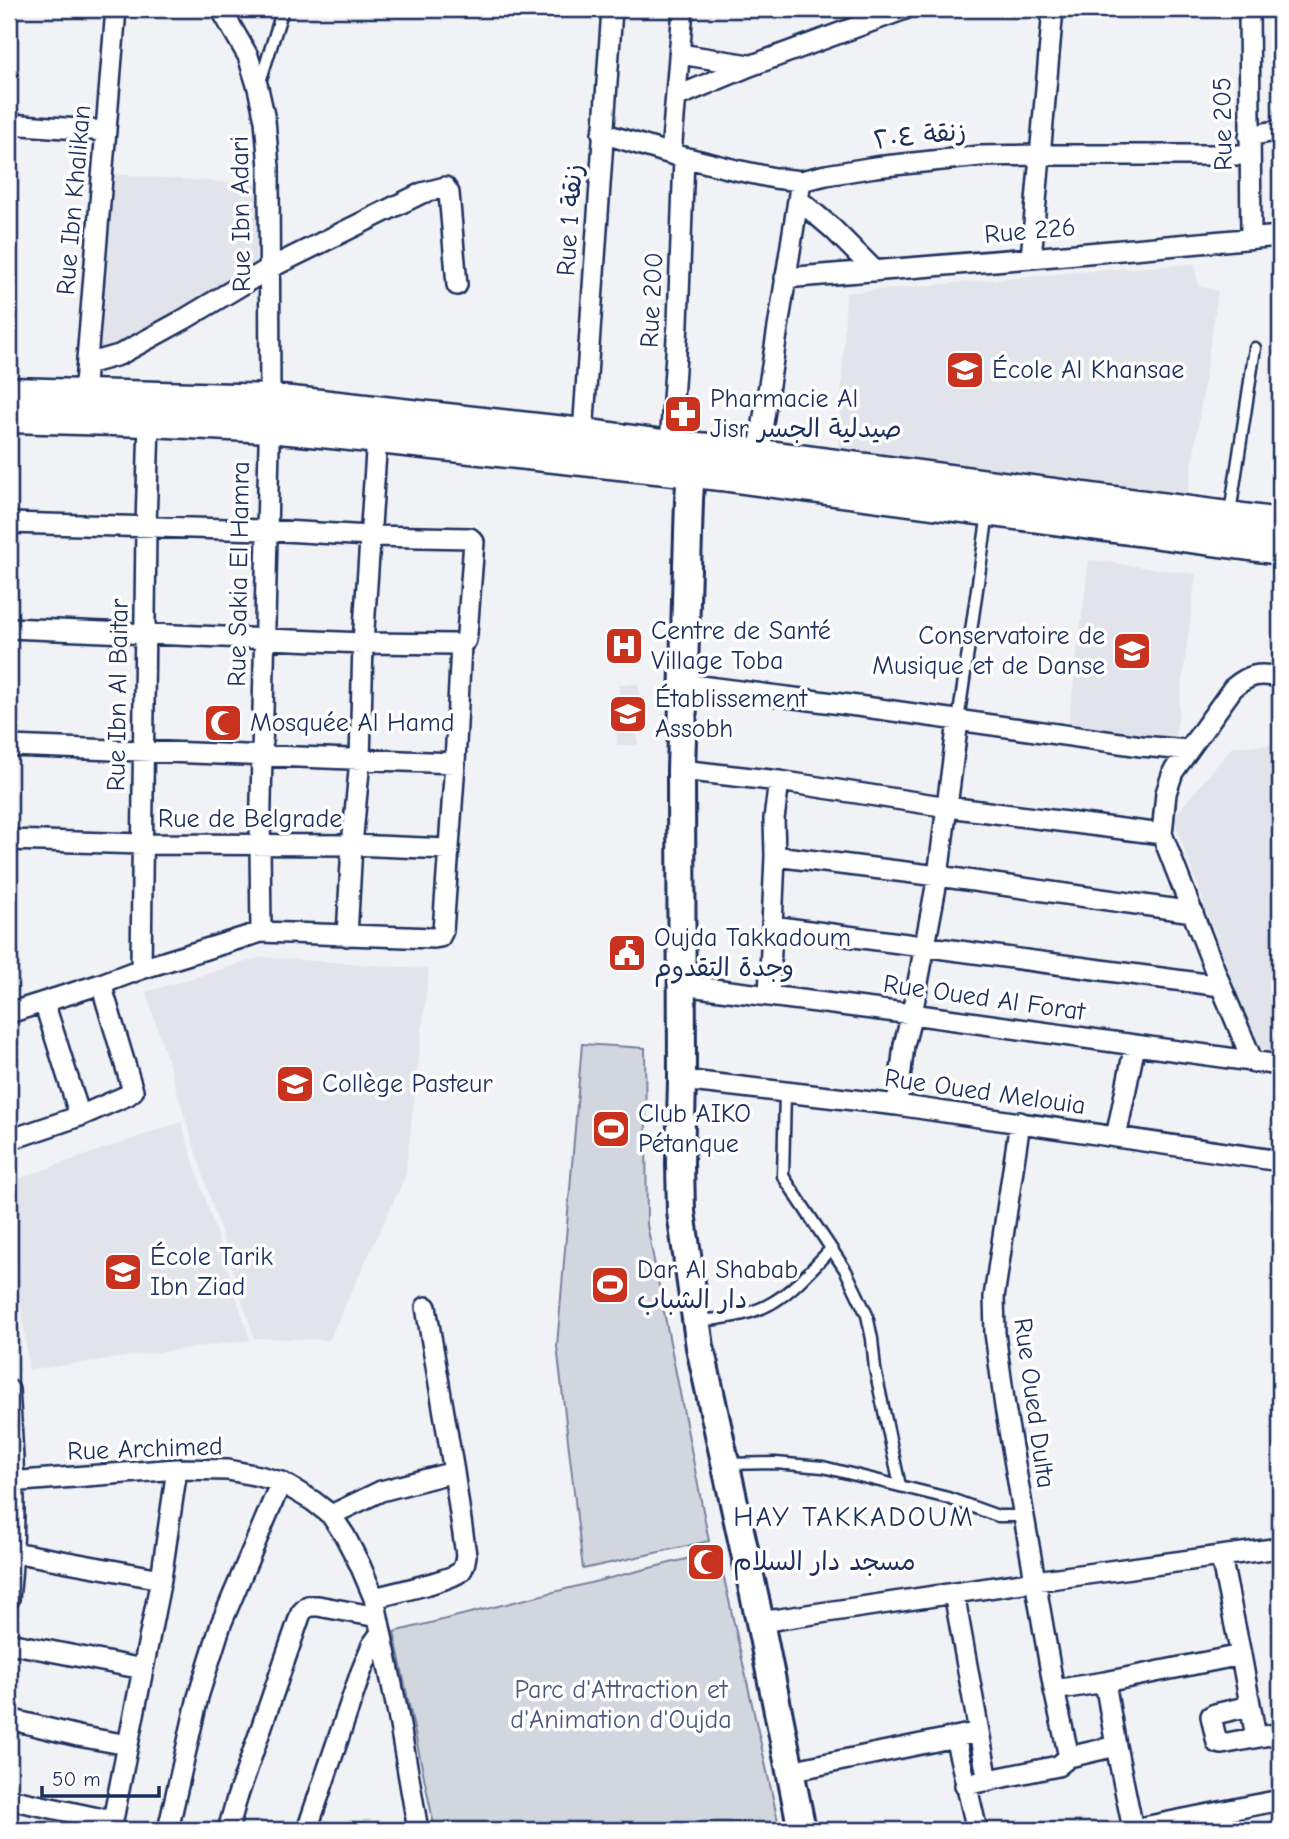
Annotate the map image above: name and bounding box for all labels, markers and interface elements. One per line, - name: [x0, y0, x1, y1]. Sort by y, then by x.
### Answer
- street label: Rue 205: [1207, 77, 1239, 171]
- street label: Rue Ibn Khalikan: [51, 104, 97, 296]
- street label: زنقة ٢٠٤: [872, 116, 968, 156]
- street label: Rue Ibn Adari: [225, 136, 257, 292]
- street label: Rue 1 زنقة: [551, 163, 589, 277]
- street label: Rue 226: [983, 212, 1077, 250]
- street label: Rue 200: [635, 251, 669, 349]
- school or university icon: École Al Khansae: [944, 349, 986, 391]
- place label: École Al Khansae: [992, 354, 1184, 385]
- place label: Pharmacie Al Jisr صيدلية الجسر: [710, 384, 902, 444]
- pharmacy icon: Pharmacie Al Jisr صيدلية الجسر: [662, 393, 704, 435]
- street label: Rue Sakia El Hamra: [222, 461, 256, 687]
- street label: Rue Ibn Al Baitar: [101, 598, 135, 792]
- place label: Centre de Santé Village Toba: [651, 616, 831, 676]
- place label: Conservatoire de Musique et de Danse: [872, 621, 1105, 681]
- hospital icon: Centre de Santé Village Toba: [603, 625, 645, 667]
- school or university icon: Conservatoire de Musique et de Danse: [1111, 630, 1153, 672]
- place label: Établissement Assobh: [655, 683, 809, 744]
- school or university icon: Établissement Assobh: [607, 693, 649, 735]
- mosque icon: Mosquée Al Hamd: [202, 702, 244, 744]
- place label: Mosquée Al Hamd: [250, 708, 455, 738]
- street label: Rue de Belgrade: [158, 804, 342, 834]
- place label: Oujda Takkadoum وجدة التقدوم: [654, 923, 851, 987]
- public building icon: Oujda Takkadoum وجدة التقدوم: [606, 932, 648, 974]
- street label: Rue Oued Al Forat: [881, 969, 1088, 1027]
- school or university icon: Collège Pasteur: [274, 1063, 316, 1105]
- street label: Rue Oued Melouia: [882, 1063, 1088, 1121]
- place label: Collège Pasteur: [322, 1069, 493, 1099]
- place label: Club AIKO Pétanque: [638, 1099, 751, 1159]
- sports icon: Club AIKO Pétanque: [590, 1108, 632, 1150]
- place label: École Tarik Ibn Ziad: [150, 1241, 273, 1302]
- school or university icon: École Tarik Ibn Ziad: [102, 1251, 144, 1293]
- place label: Dar Al Shabab دار الشباب: [637, 1255, 798, 1315]
- sports icon: Dar Al Shabab دار الشباب: [589, 1264, 631, 1306]
- street label: Rue Oued Dulta: [1007, 1316, 1061, 1490]
- street label: Rue Archimed: [67, 1431, 223, 1467]
- district label: HAY TAKKADOUM: [733, 1501, 975, 1533]
- mosque icon: مسجد دار السلام: [685, 1541, 727, 1583]
- place label: مسجد دار السلام: [733, 1547, 916, 1581]
- park label: Parc d'Attraction et d'Animation d'Oujda: [510, 1675, 732, 1735]
- scale bar: [42, 1755, 159, 1799]
- text: 50 m: [52, 1767, 101, 1791]

